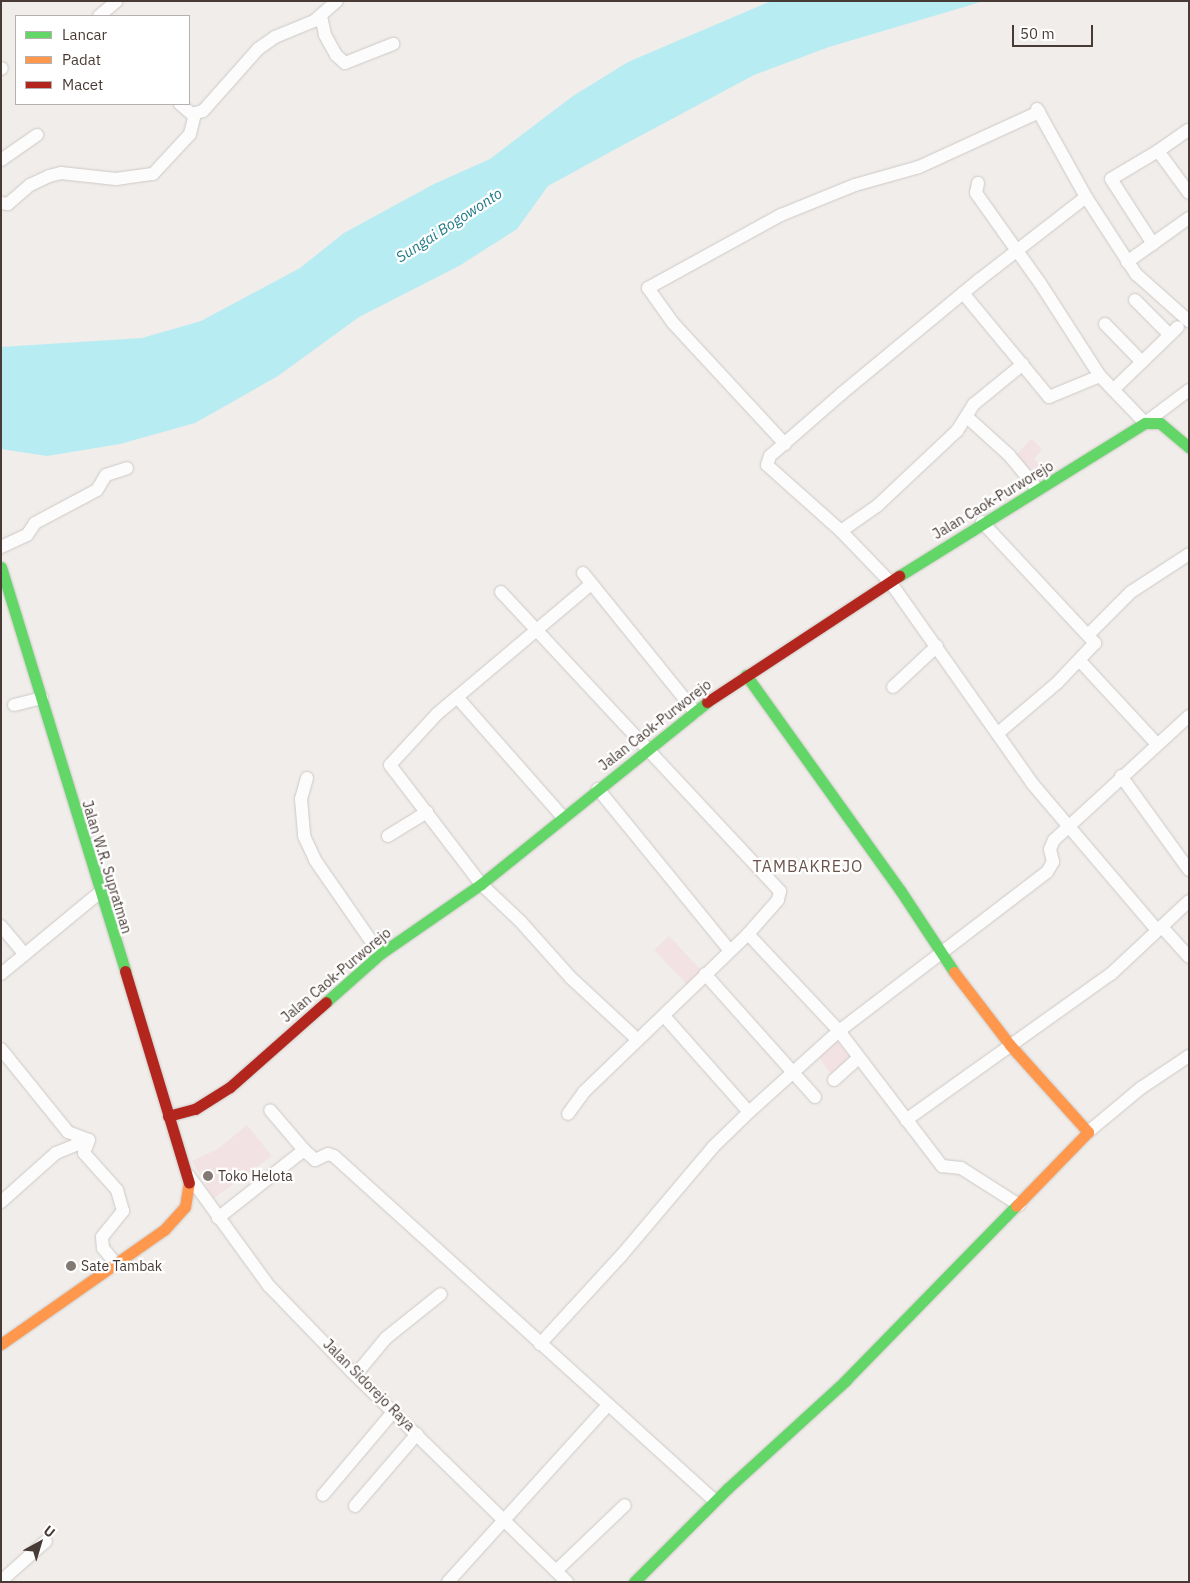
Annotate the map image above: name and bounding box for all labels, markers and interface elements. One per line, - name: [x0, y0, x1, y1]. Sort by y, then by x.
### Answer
- legend: [15, 15, 190, 105]
- scale bar: [1015, 15, 1096, 47]
- text: 50 m: [1020, 24, 1055, 43]
- text: Lancar: [62, 25, 107, 44]
- text: Padat: [62, 50, 101, 69]
- text: Macet: [62, 75, 103, 94]
- water label: Sungai Bogowonto: [392, 184, 506, 266]
- street label: Jalan Caok-Purworejo: [930, 457, 1056, 543]
- street label: Jalan Caok-Purworejo: [596, 676, 714, 774]
- street label: Jalan W.R. Supratman: [79, 798, 135, 936]
- district label: TAMBAKREJO: [751, 856, 865, 876]
- street label: Jalan Caok-Purworejo: [278, 924, 394, 1026]
- place label: Toko Helota: [218, 1168, 293, 1184]
- marker: Toko Helota: [202, 1170, 214, 1182]
- place label: Sate Tambak: [81, 1258, 162, 1274]
- marker: Sate Tambak: [65, 1260, 77, 1272]
- street label: Jalan Sidorejo Raya: [320, 1336, 418, 1434]
- north arrow: [15, 1518, 65, 1568]
- text: U: [40, 1521, 59, 1541]

